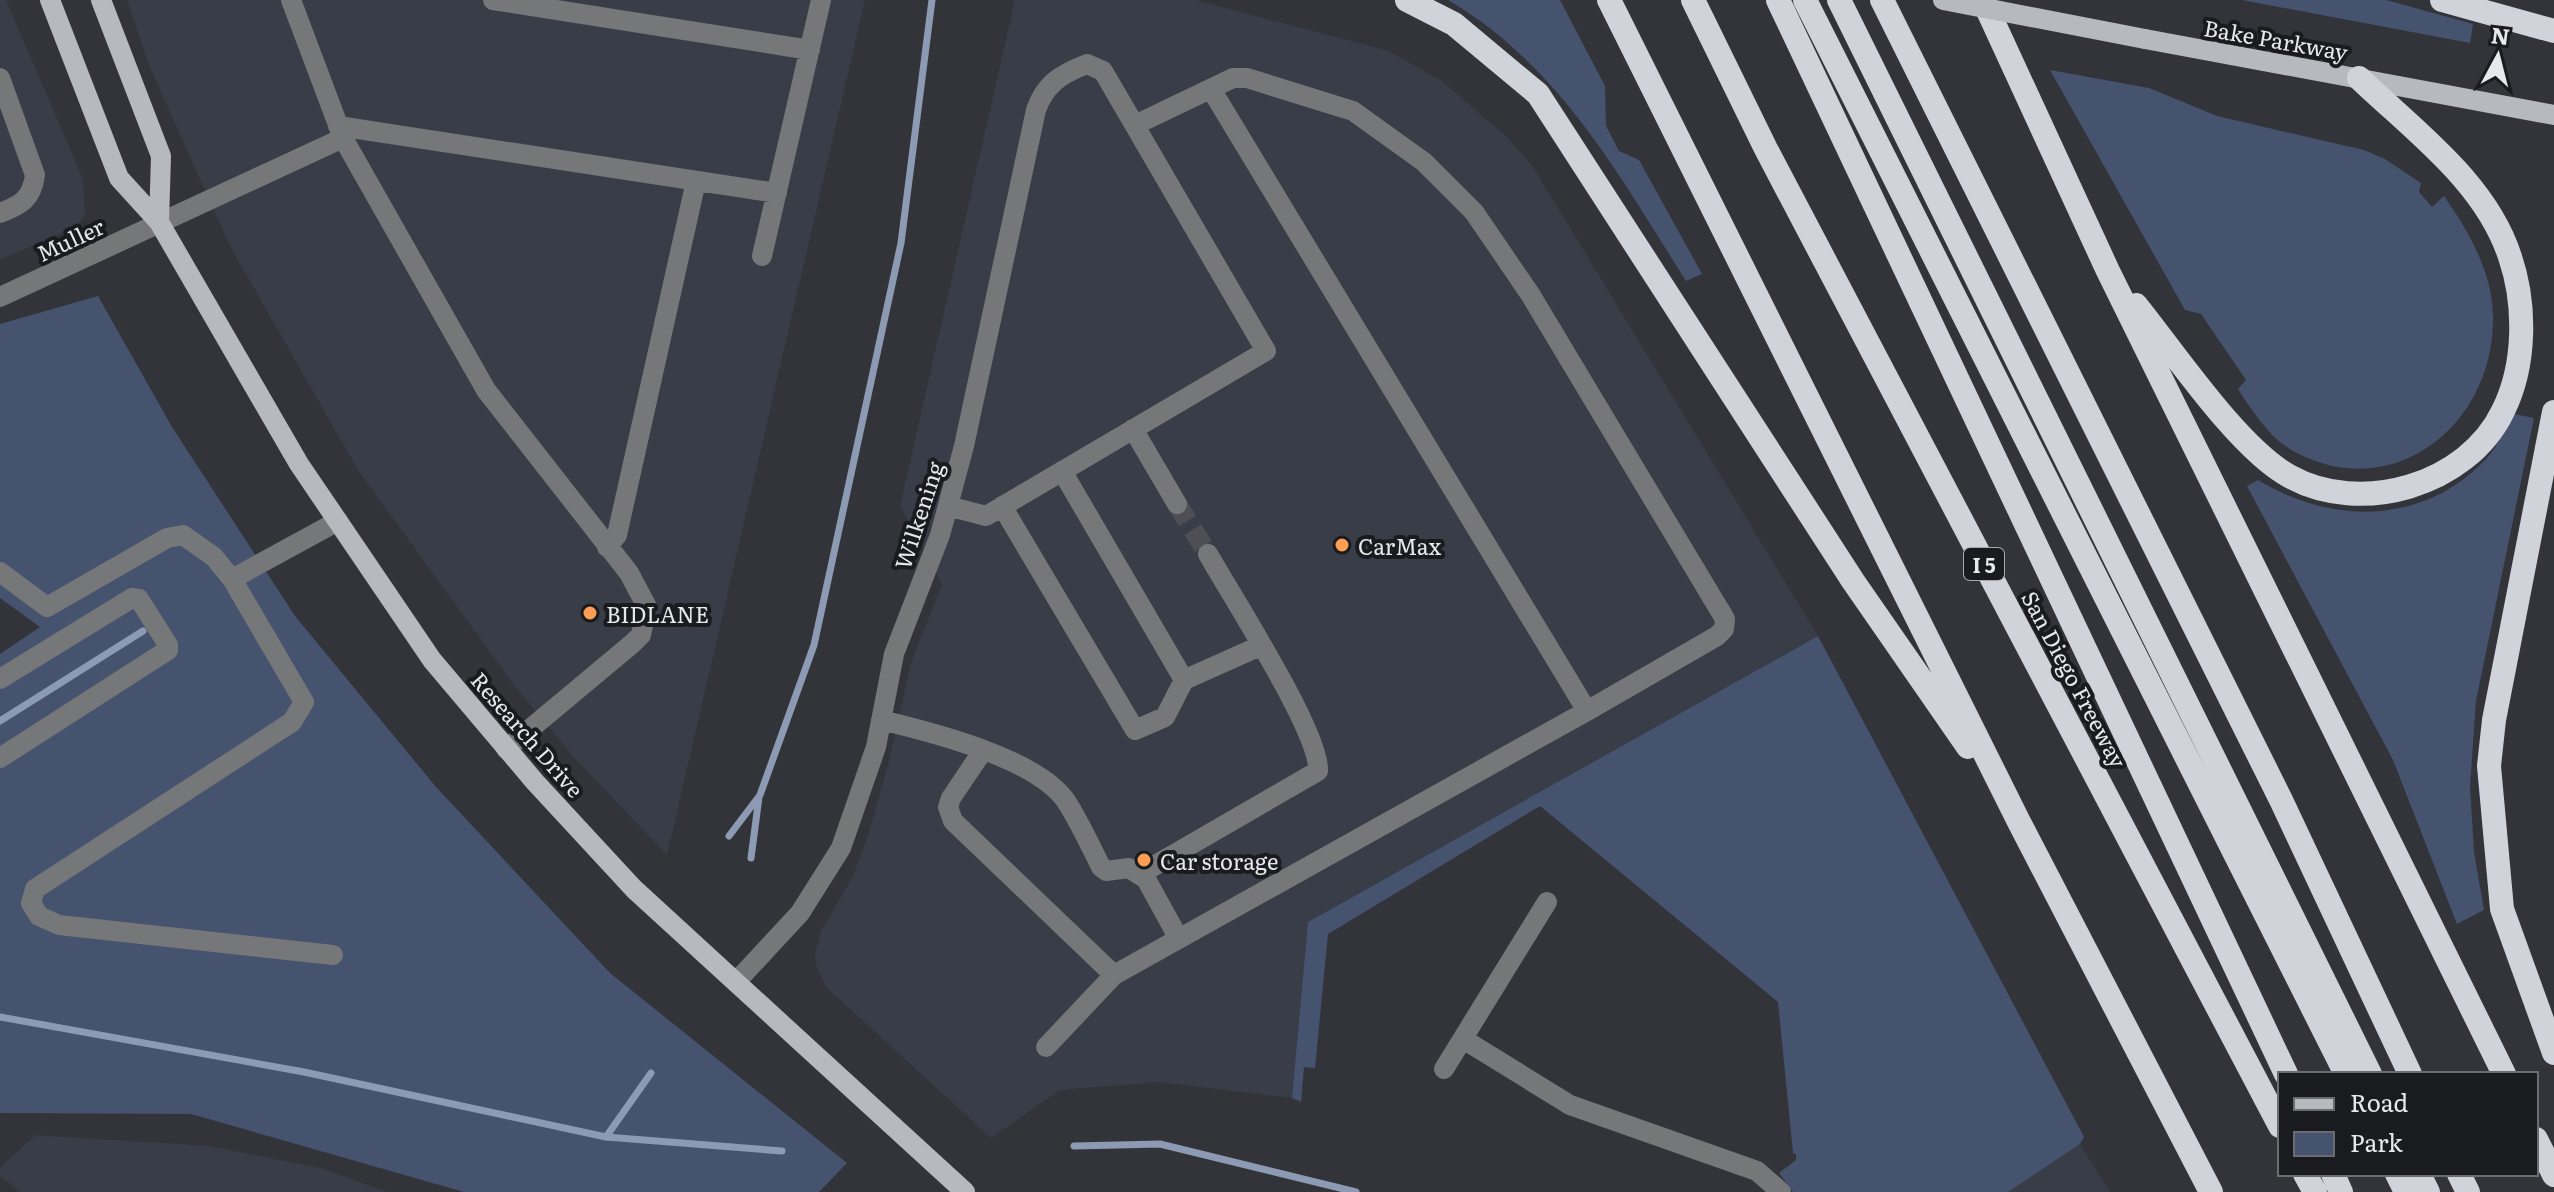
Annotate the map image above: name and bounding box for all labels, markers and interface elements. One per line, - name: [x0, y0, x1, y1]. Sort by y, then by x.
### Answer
- street label: Bake Parkway: [2202, 10, 2351, 68]
- north arrow: [2458, 16, 2538, 96]
- text: N: [2489, 17, 2512, 52]
- street label: Muller: [31, 209, 110, 269]
- street label: Wilkening: [885, 456, 951, 573]
- place label: CarMax: [1358, 529, 1442, 562]
- marker: CarMax: [1333, 536, 1351, 554]
- road number: I 5: [1964, 548, 2004, 580]
- street label: San Diego Freeway: [2014, 585, 2136, 774]
- place label: BIDLANE: [606, 597, 709, 630]
- marker: BIDLANE: [581, 604, 599, 622]
- street label: Research Drive: [464, 664, 592, 804]
- place label: Car storage: [1160, 844, 1278, 877]
- marker: Car storage: [1135, 851, 1153, 869]
- legend: [2278, 1072, 2538, 1176]
- text: Road: [2350, 1084, 2409, 1119]
- text: Park: [2350, 1124, 2403, 1159]

